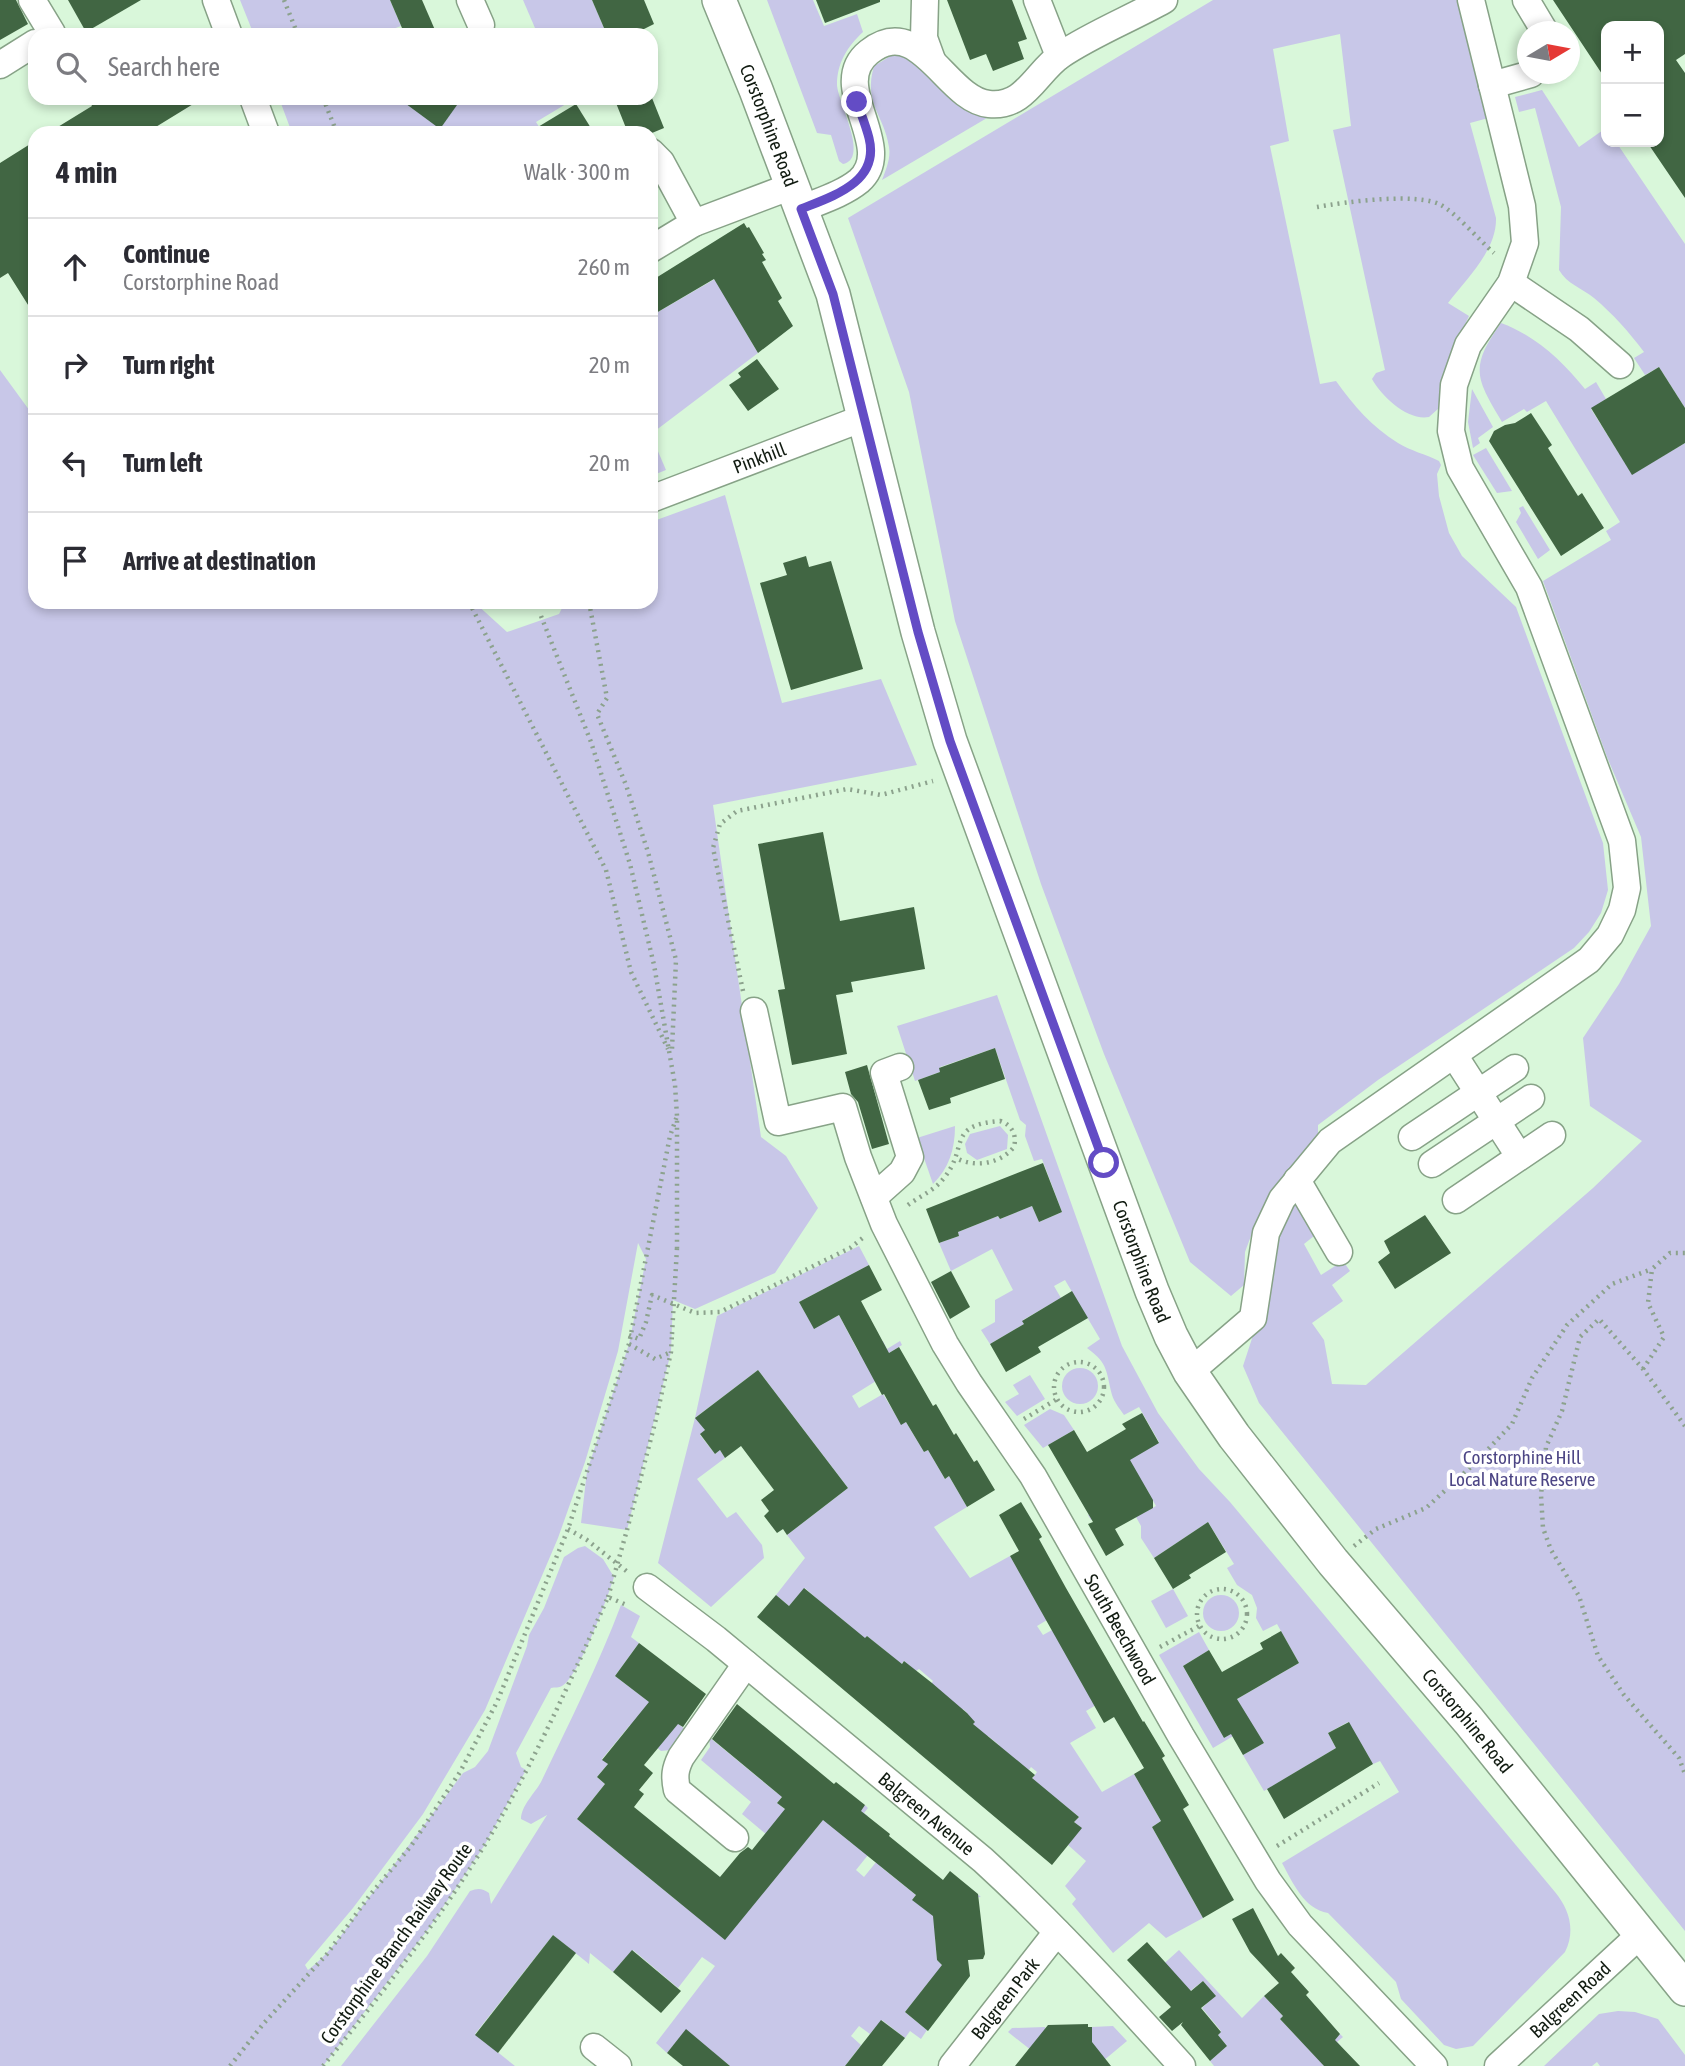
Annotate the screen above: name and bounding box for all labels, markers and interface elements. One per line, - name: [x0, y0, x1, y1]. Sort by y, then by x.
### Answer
- north arrow: [1517, 21, 1580, 84]
- map controls: [1601, 21, 1664, 147]
- button: +: [1601, 21, 1664, 84]
- search box: [28, 28, 658, 105]
- icon: search: [52, 48, 90, 86]
- text: Search here: [108, 52, 220, 82]
- street label: Corstorphine Road: [736, 61, 802, 190]
- button: −: [1601, 84, 1664, 147]
- route end: [841, 86, 872, 117]
- text: 4 min: [56, 155, 117, 189]
- text: Walk · 300 m: [524, 159, 630, 185]
- text: Continue: [123, 239, 210, 269]
- icon: ahead: [56, 248, 94, 286]
- text: 260 m: [578, 254, 630, 280]
- text: Corstorphine Road: [123, 269, 279, 295]
- icon: right: [56, 346, 94, 384]
- text: Turn right: [123, 350, 214, 380]
- text: 20 m: [589, 352, 630, 378]
- street label: Pinkhill: [730, 438, 789, 478]
- icon: left: [56, 444, 94, 482]
- text: Turn left: [123, 448, 203, 478]
- text: 20 m: [589, 450, 630, 476]
- icon: arrive: [56, 542, 94, 580]
- text: Arrive at destination: [123, 546, 316, 576]
- route start: [1088, 1147, 1119, 1178]
- street label: Corstorphine Road: [1109, 1197, 1175, 1326]
- park label: Corstorphine Hill Local Nature Reserve: [1449, 1446, 1595, 1490]
- street label: South Beechwood: [1080, 1570, 1160, 1689]
- street label: Corstorphine Road: [1418, 1664, 1517, 1777]
- street label: Balgreen Avenue: [874, 1767, 979, 1860]
- street label: Corstorphine Branch Railway Route: [316, 1838, 476, 2048]
- street label: Balgreen Park: [966, 1953, 1044, 2043]
- street label: Balgreen Road: [1525, 1957, 1615, 2042]

